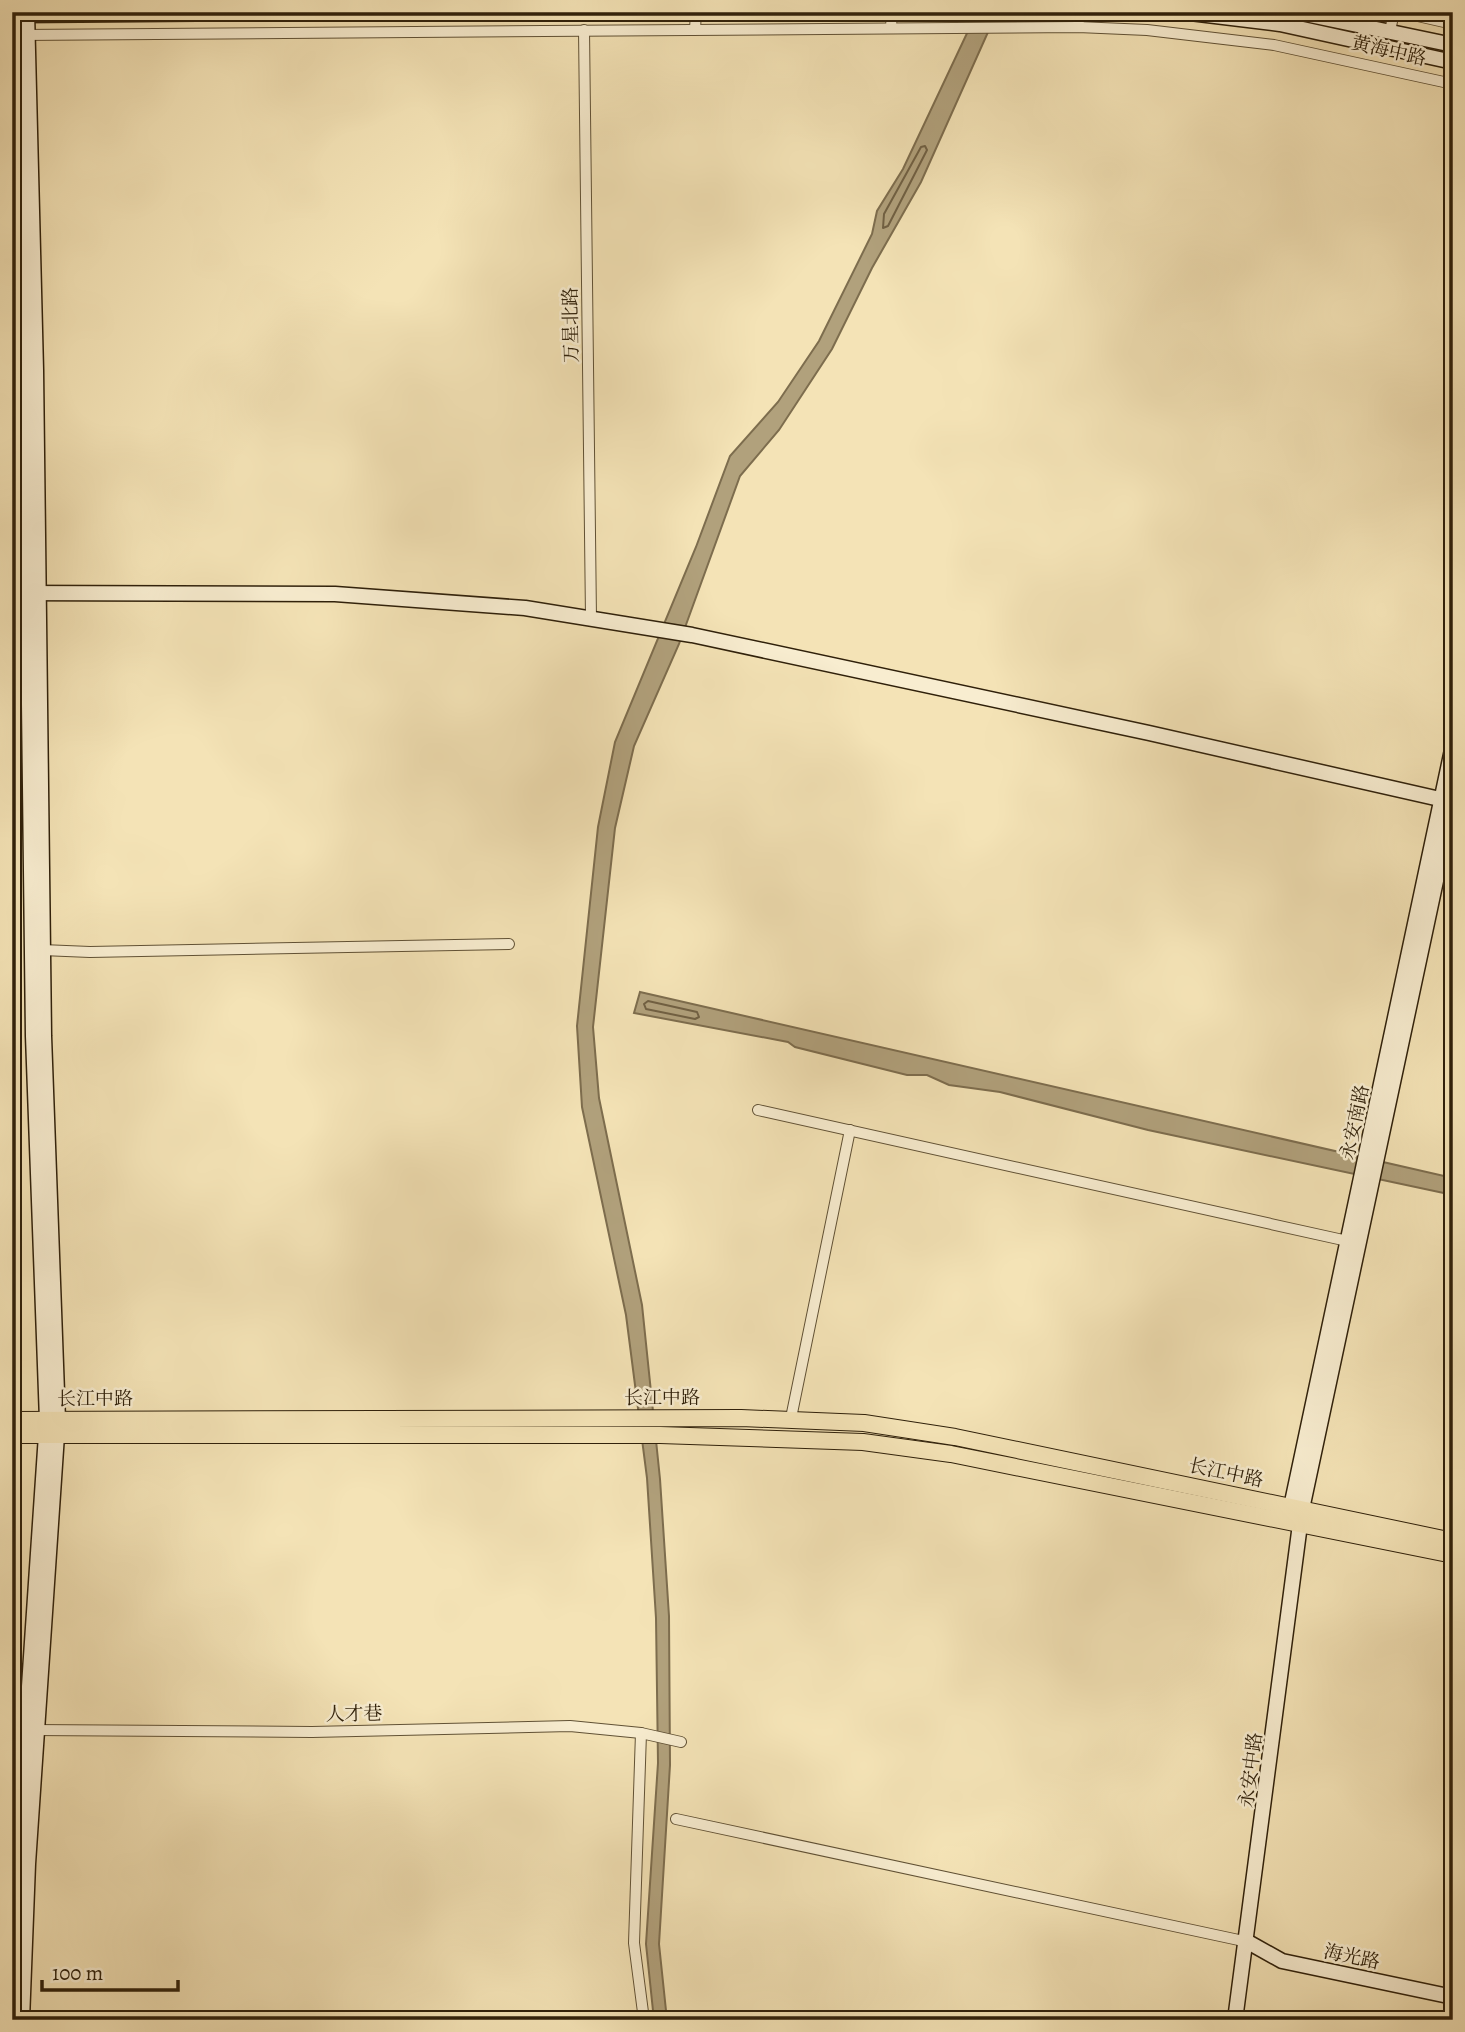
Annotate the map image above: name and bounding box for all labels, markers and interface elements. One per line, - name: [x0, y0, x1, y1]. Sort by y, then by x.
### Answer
- street label: 黄海中路: [1349, 30, 1429, 72]
- street label: 万星北路: [557, 287, 585, 363]
- street label: 永安南路: [1334, 1082, 1376, 1162]
- street label: 长江中路: [624, 1385, 700, 1411]
- street label: 长江中路: [57, 1386, 133, 1412]
- street label: 长江中路: [1186, 1452, 1266, 1494]
- street label: 人才巷: [325, 1701, 383, 1727]
- street label: 永安中路: [1233, 1731, 1269, 1809]
- street label: 海光路: [1321, 1938, 1382, 1976]
- scale bar: [42, 1948, 178, 1992]
- text: 100 m: [52, 1959, 103, 1987]

